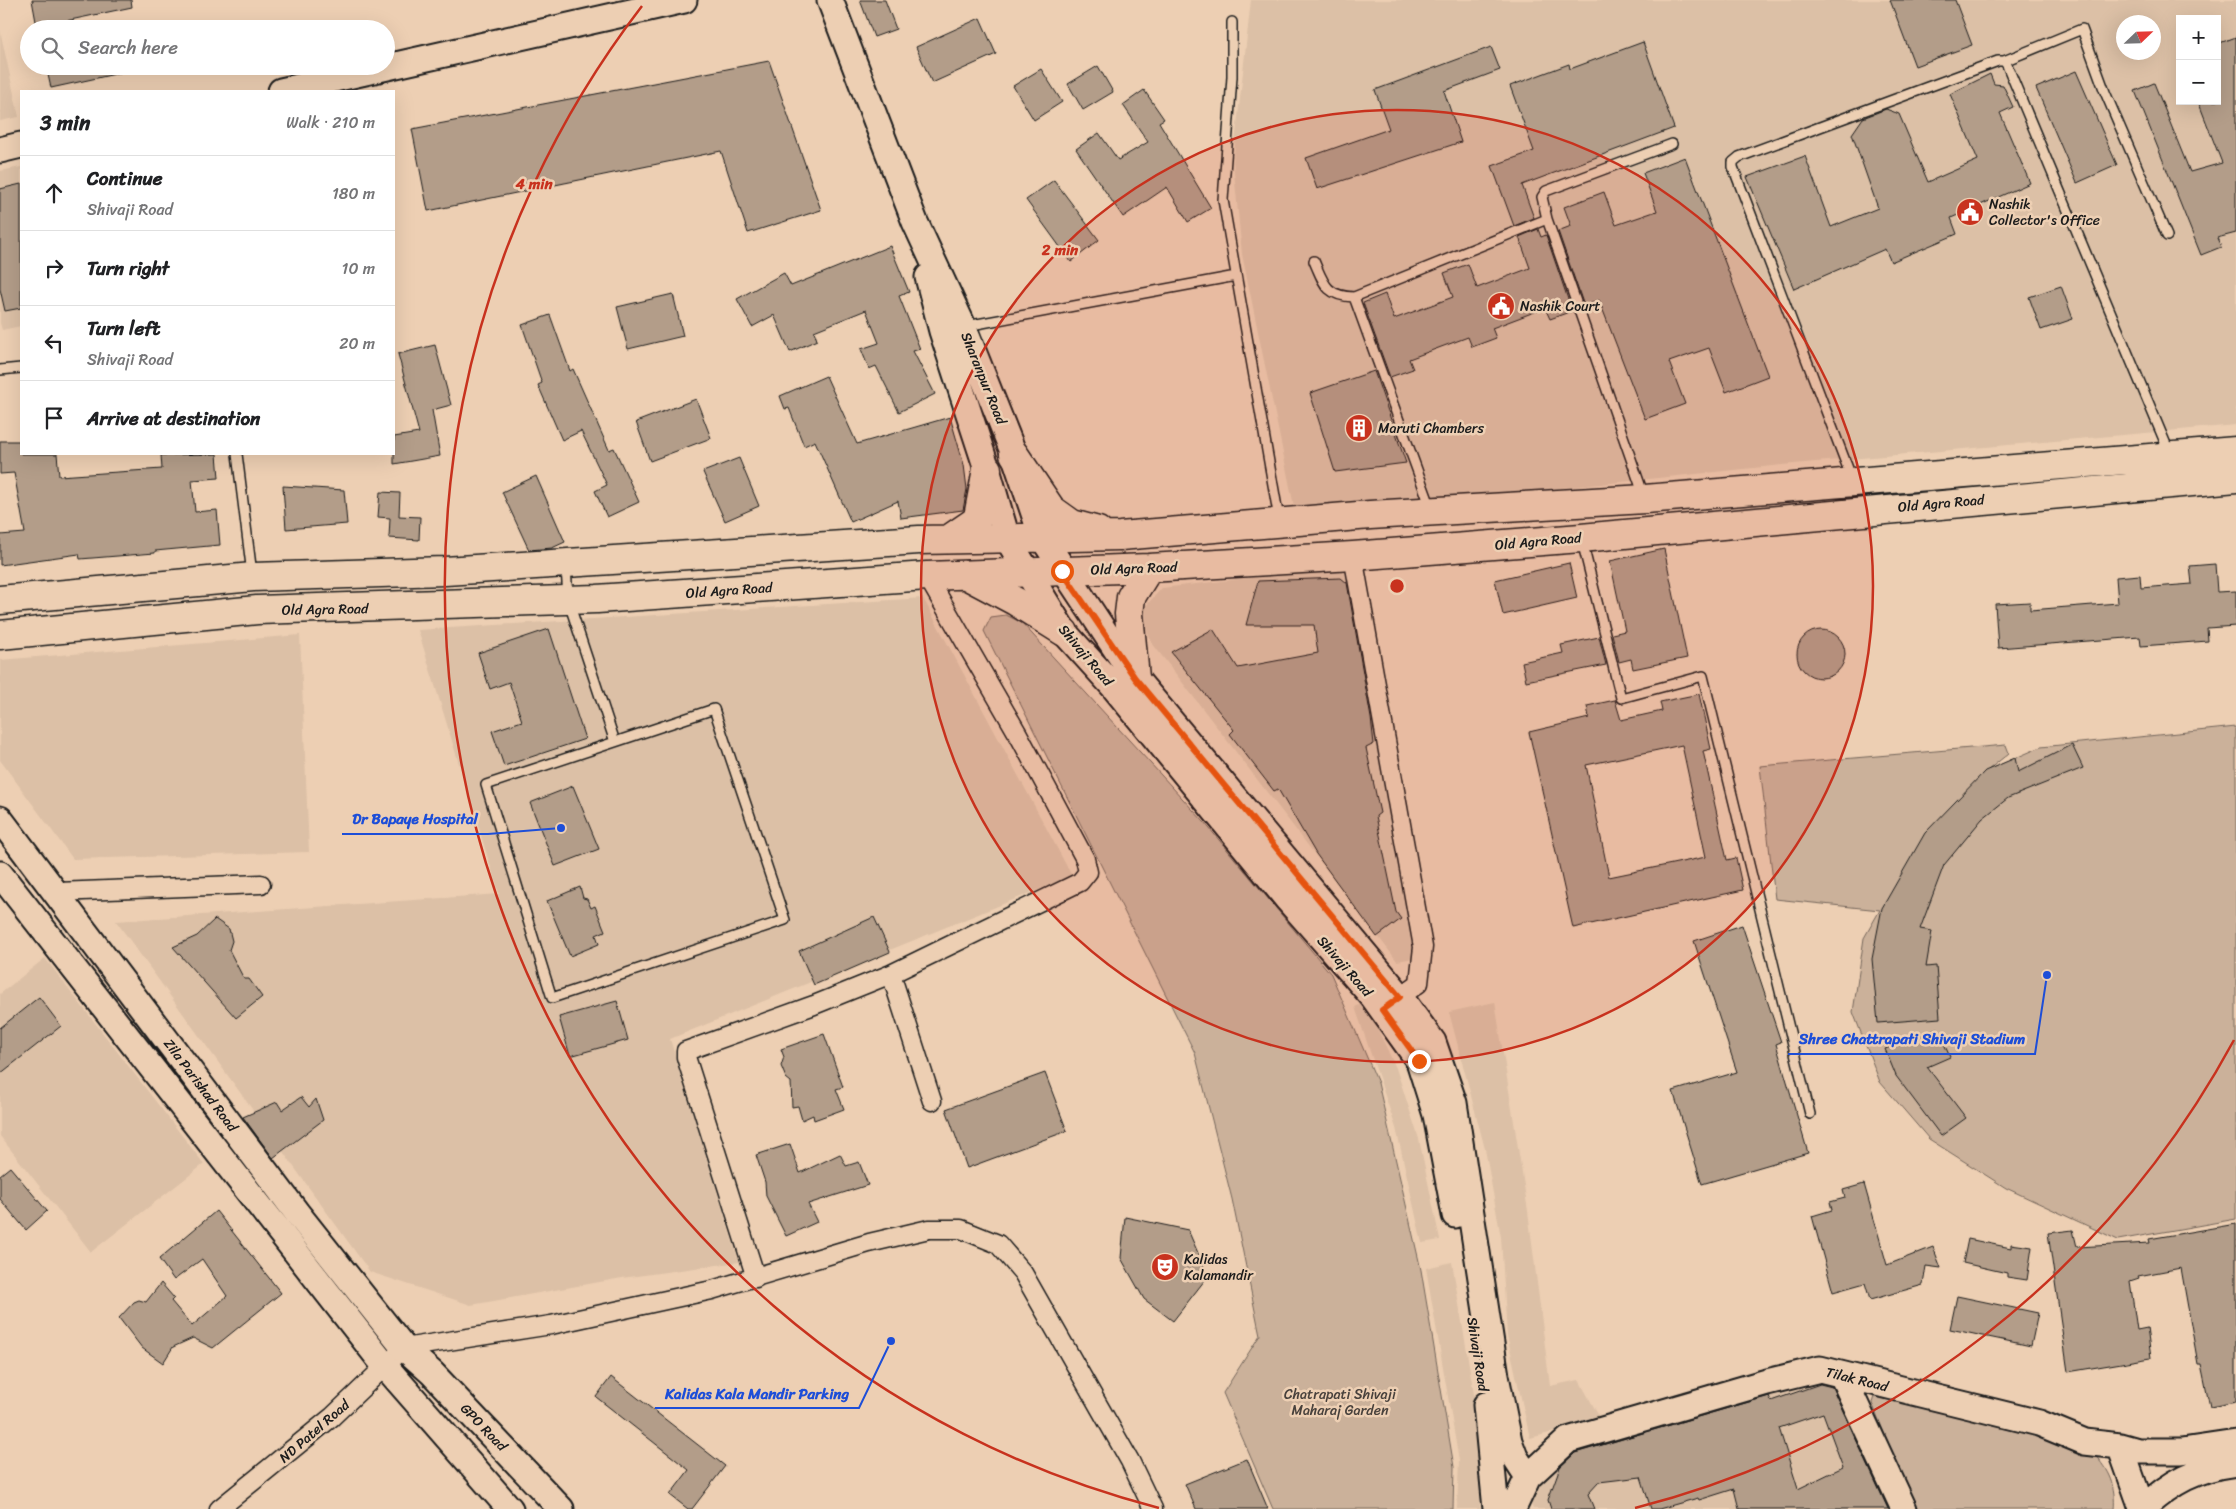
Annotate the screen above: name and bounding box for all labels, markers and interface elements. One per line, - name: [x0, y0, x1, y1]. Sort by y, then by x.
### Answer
- north arrow: [2116, 15, 2161, 60]
- map controls: [2176, 15, 2221, 105]
- button: +: [2176, 15, 2221, 60]
- search box: [20, 20, 395, 75]
- text: Search here: [78, 31, 178, 64]
- icon: search: [38, 34, 66, 62]
- button: −: [2176, 60, 2221, 105]
- text: 3 min: [40, 104, 90, 142]
- text: Walk · 210 m: [286, 108, 375, 137]
- text: Continue: [87, 162, 163, 195]
- text: 4 min: [514, 171, 553, 197]
- icon: ahead: [40, 179, 68, 207]
- text: 180 m: [332, 179, 375, 208]
- place label: Nashik Collector's Office: [1989, 192, 2100, 233]
- text: Shivaji Road: [87, 195, 173, 224]
- public building icon: Nashik Collector's Office: [1955, 197, 1985, 227]
- text: 2 min: [1041, 237, 1079, 263]
- text: Turn right: [87, 252, 169, 285]
- icon: right: [40, 254, 68, 282]
- text: 10 m: [342, 254, 375, 283]
- public building icon: Nashik Court: [1486, 291, 1516, 321]
- place label: Nashik Court: [1520, 294, 1600, 319]
- text: Turn left: [87, 312, 160, 345]
- street label: Sharanpur Road: [954, 328, 1014, 430]
- icon: left: [40, 329, 68, 357]
- text: 20 m: [339, 329, 375, 358]
- text: Shivaji Road: [87, 345, 173, 374]
- text: Arrive at destination: [87, 402, 260, 435]
- icon: arrive: [40, 404, 68, 432]
- building icon: Maruti Chambers: [1344, 413, 1374, 443]
- place label: Maruti Chambers: [1378, 416, 1485, 441]
- street label: Old Agra Road: [1897, 487, 1987, 520]
- street label: Old Agra Road: [1494, 525, 1584, 558]
- street label: Old Agra Road: [1090, 554, 1179, 583]
- route start: [1051, 560, 1074, 583]
- street label: Old Agra Road: [685, 575, 775, 606]
- centre of rings: [1388, 577, 1406, 595]
- street label: Old Agra Road: [281, 596, 370, 623]
- street label: Shivaji Road: [1052, 619, 1120, 693]
- callout: Dr Bapaye Hospital: [342, 804, 488, 834]
- text: Dr Bapaye Hospital: [352, 806, 478, 832]
- street label: Shivaji Road: [1311, 930, 1380, 1004]
- callout: Shree Chattrapati Shivaji Stadium: [1788, 1024, 2035, 1054]
- text: Shree Chattrapati Shivaji Stadium: [1798, 1026, 2026, 1052]
- street label: Zila Parishad Road: [157, 1033, 245, 1139]
- route end: [1408, 1050, 1431, 1073]
- place label: Kalidas Kalamandir: [1184, 1247, 1254, 1288]
- theatre icon: Kalidas Kalamandir: [1150, 1252, 1180, 1282]
- street label: Shivaji Road: [1459, 1315, 1496, 1395]
- street label: Tilak Road: [1823, 1360, 1892, 1400]
- callout: Kalidas Kala Mandir Parking: [655, 1378, 859, 1408]
- text: Kalidas Kala Mandir Parking: [664, 1381, 849, 1407]
- park label: Chatrapati Shivaji Maharaj Garden: [1284, 1382, 1397, 1423]
- street label: ND Patel Road: [273, 1392, 357, 1470]
- street label: GPO Road: [454, 1397, 514, 1459]

